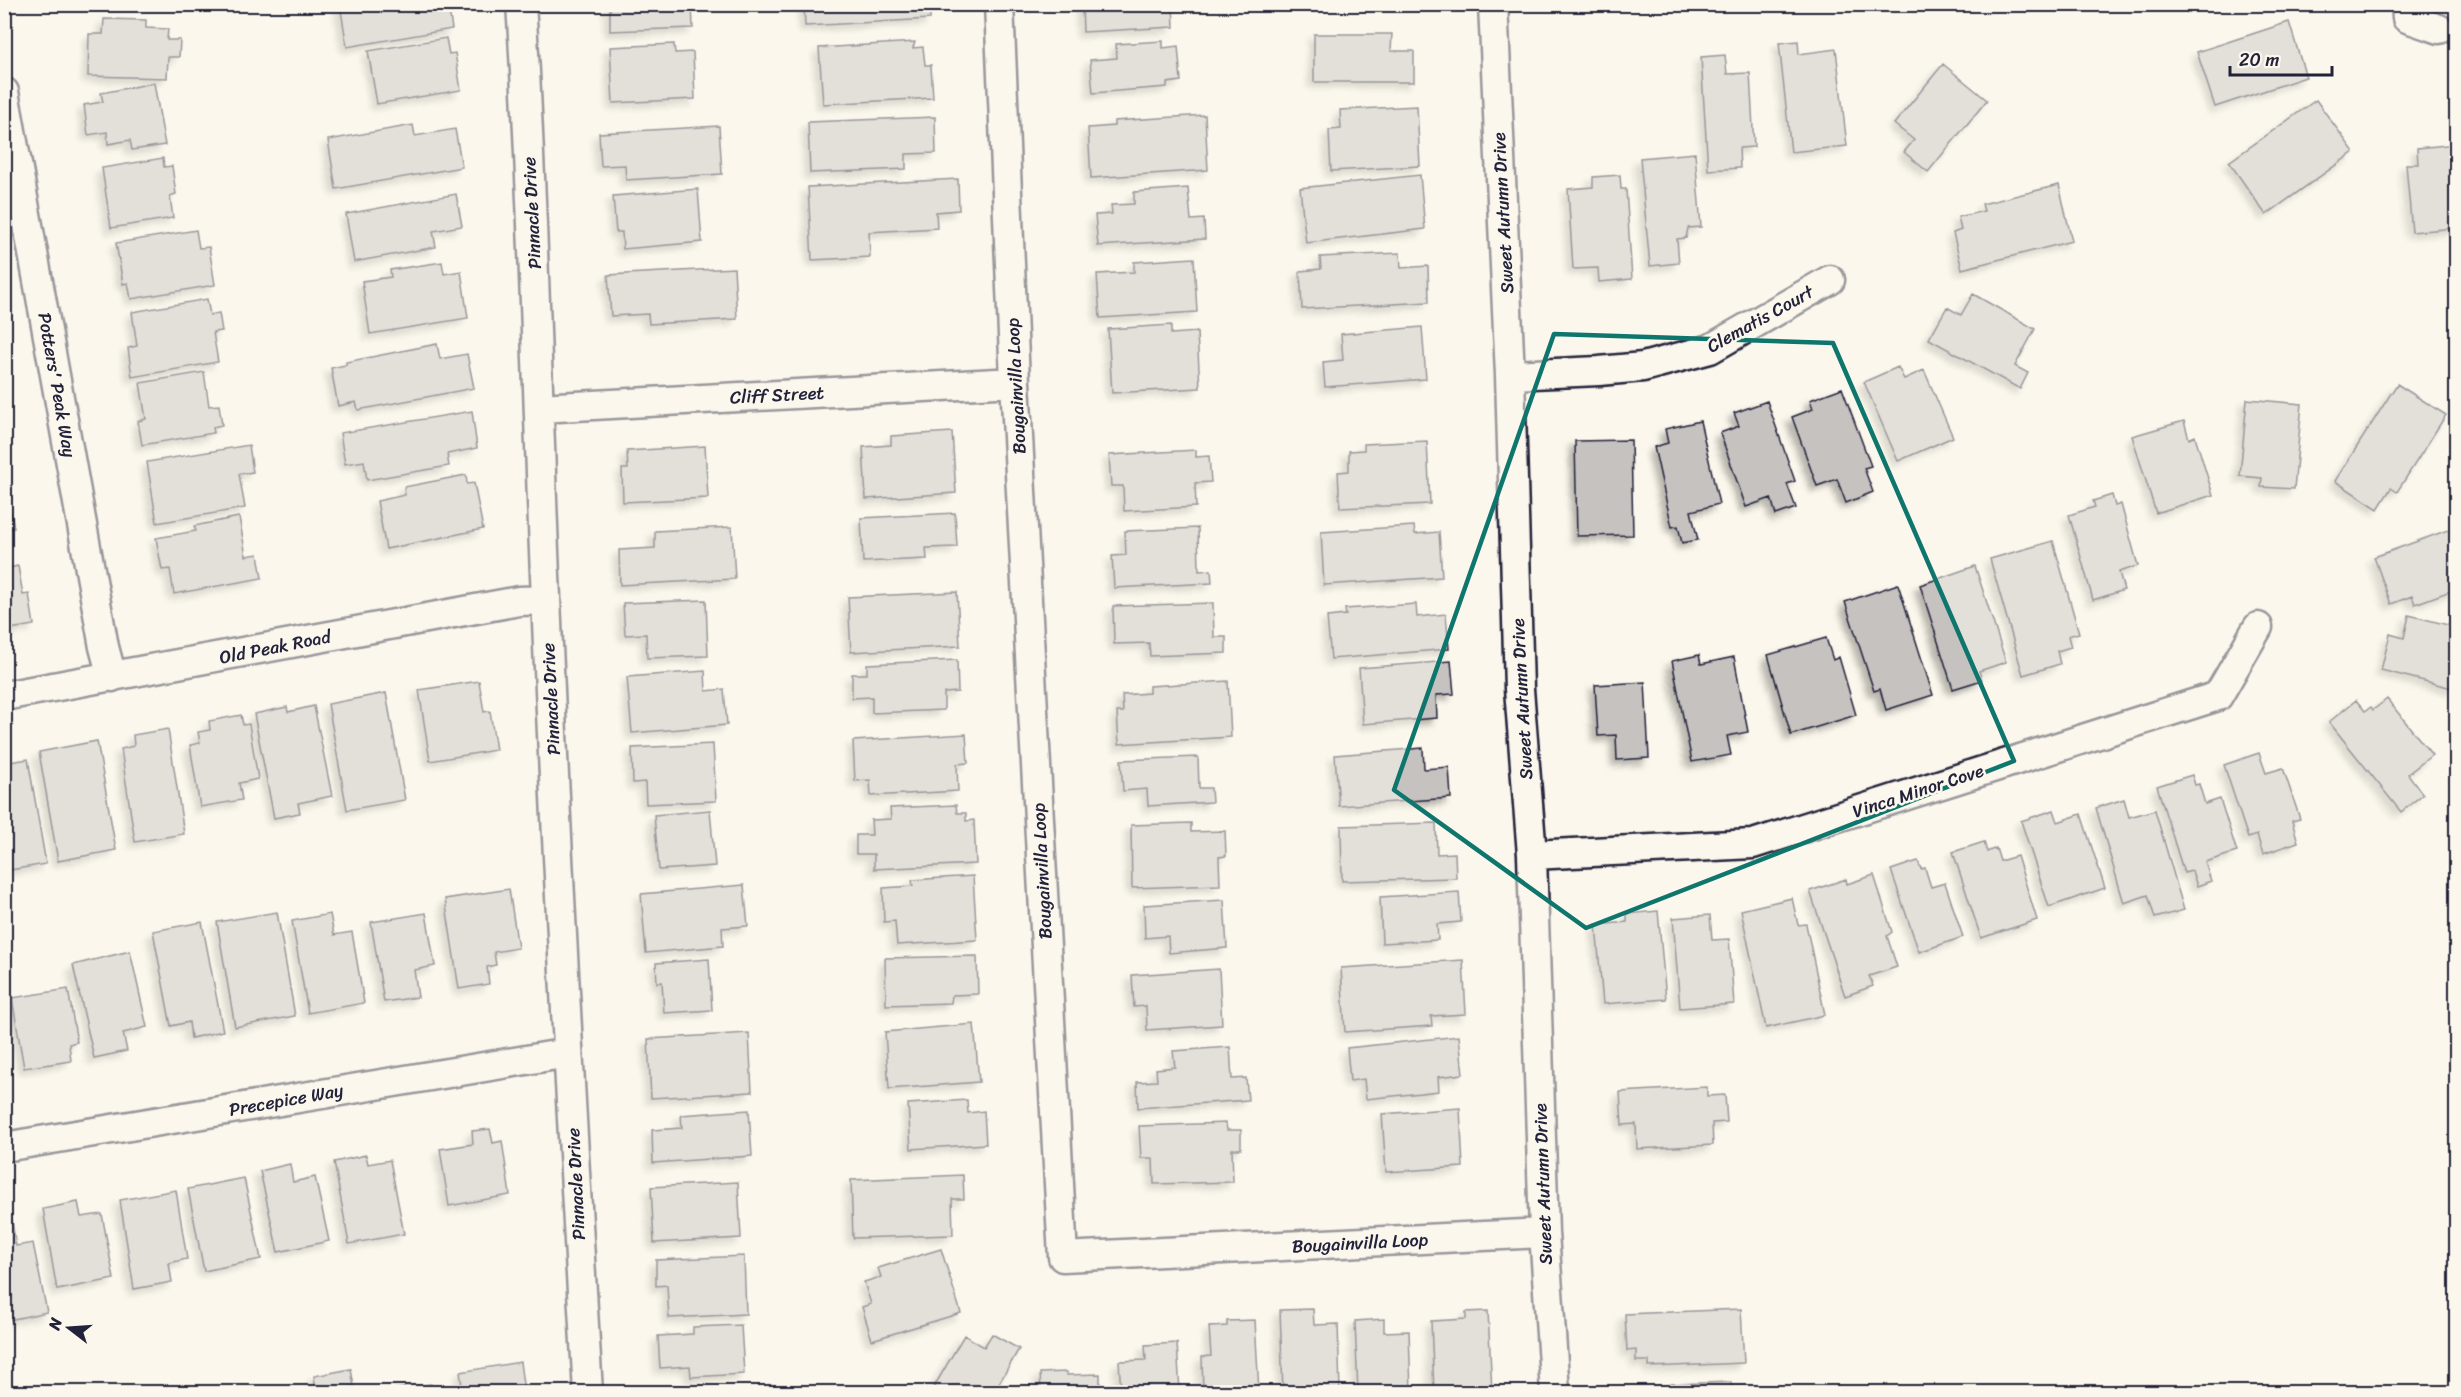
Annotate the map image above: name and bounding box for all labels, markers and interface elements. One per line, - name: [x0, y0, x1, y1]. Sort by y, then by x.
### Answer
- scale bar: [2230, 39, 2332, 77]
- text: 20 m: [2239, 44, 2279, 76]
- street label: Sweet Autumn Drive: [1483, 131, 1523, 294]
- street label: Pinnacle Drive: [513, 156, 551, 270]
- street label: Clematis Court: [1700, 276, 1820, 362]
- street label: Potters' Peak Way: [29, 310, 86, 461]
- street label: Bougainvilla Loop: [996, 317, 1036, 455]
- street label: Cliff Street: [729, 377, 825, 413]
- street label: Sweet Autumn Drive: [1502, 617, 1542, 780]
- street label: Old Peak Road: [217, 620, 335, 673]
- street label: Pinnacle Drive: [532, 642, 570, 756]
- street label: Vinca Minor Cove: [1848, 755, 1988, 827]
- street label: Bougainvilla Loop: [1022, 802, 1062, 940]
- street label: Precepice Way: [226, 1074, 346, 1126]
- street label: Sweet Autumn Drive: [1524, 1102, 1562, 1265]
- street label: Pinnacle Drive: [557, 1127, 595, 1241]
- street label: Bougainvilla Loop: [1291, 1223, 1429, 1263]
- north arrow: [39, 1298, 99, 1358]
- text: N: [39, 1313, 71, 1334]

